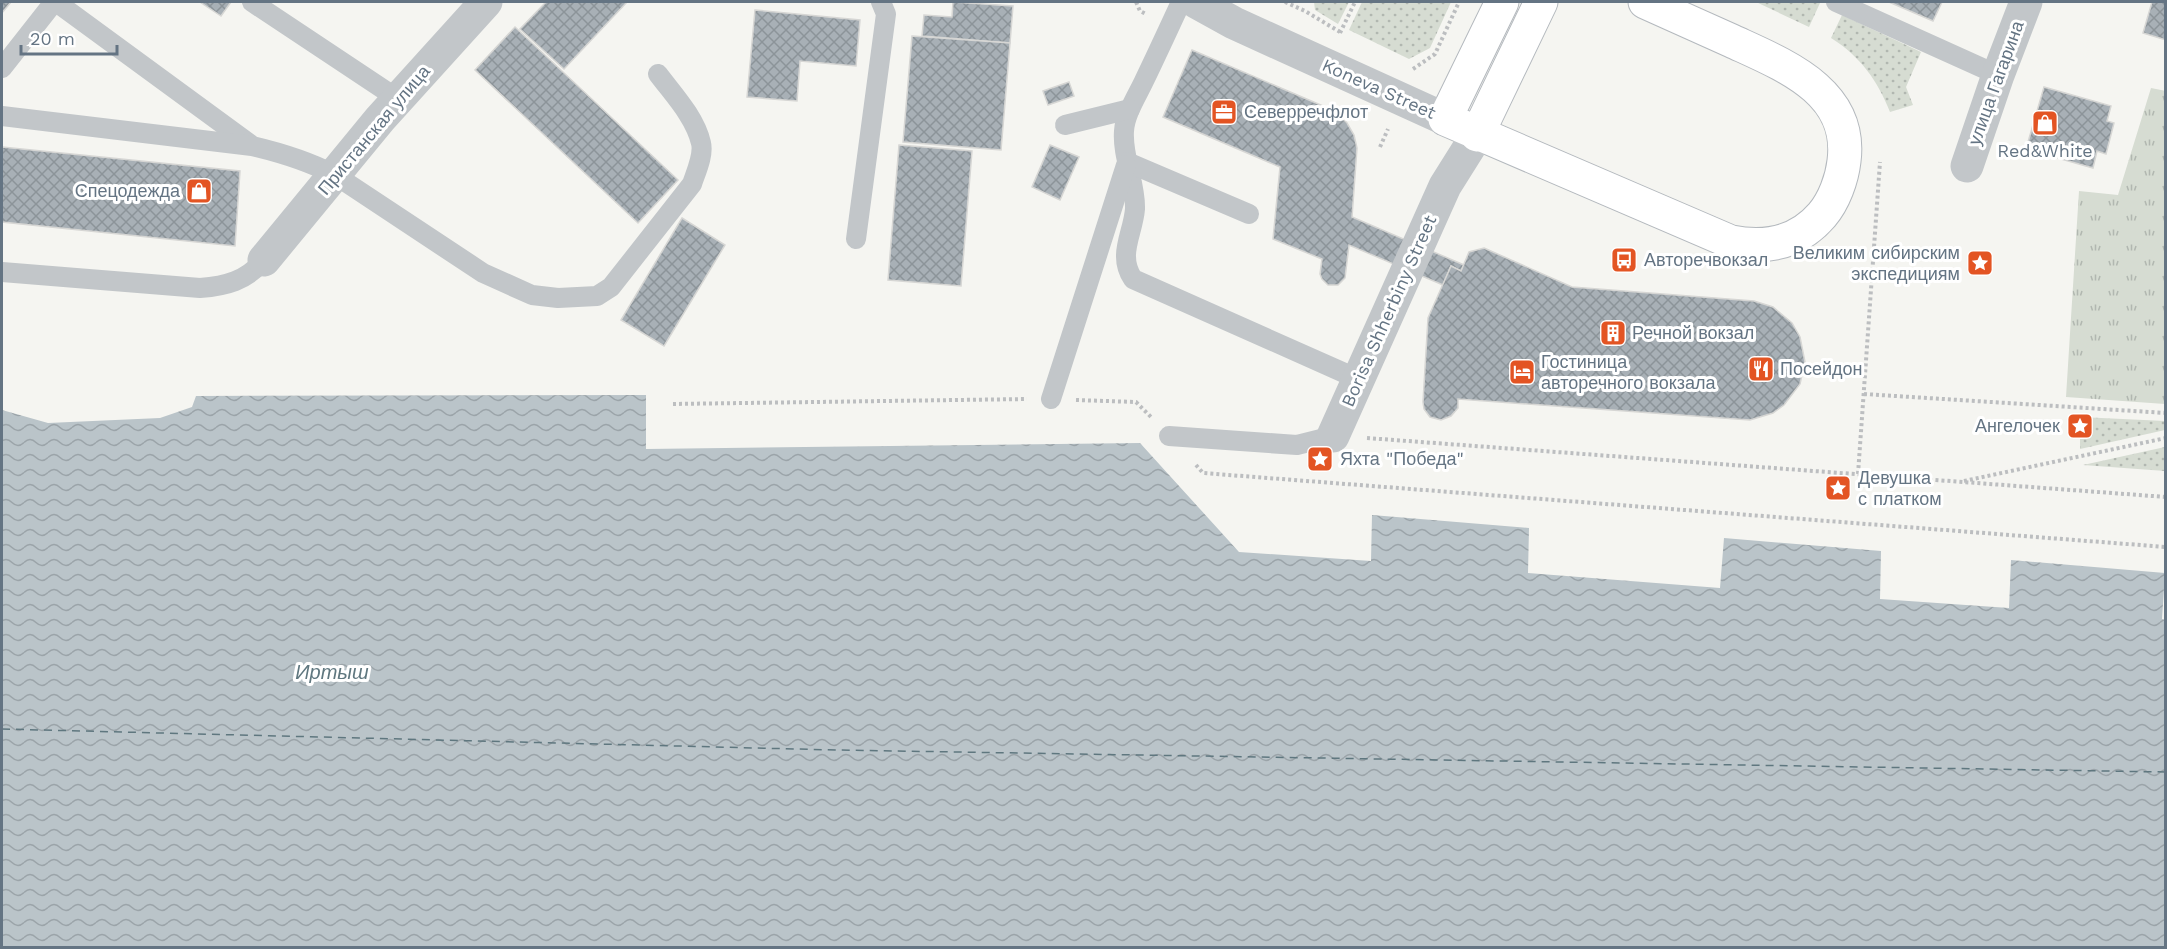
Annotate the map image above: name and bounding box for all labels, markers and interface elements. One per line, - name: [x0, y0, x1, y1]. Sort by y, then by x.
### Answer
- street label: улица Гагарина: [1963, 17, 2028, 148]
- scale bar: [21, 18, 117, 56]
- text: 20 m: [30, 28, 75, 49]
- street label: Koneva Street: [1319, 54, 1440, 123]
- street label: Пристанская улица: [313, 60, 435, 199]
- office icon: Северречфлот: [1209, 97, 1239, 127]
- place label: Северречфлот: [1244, 101, 1368, 122]
- shop icon: Red&White: [2030, 108, 2060, 138]
- place label: Red&White: [1997, 140, 2093, 161]
- shop icon: Спецодежда: [184, 176, 214, 206]
- place label: Спецодежда: [75, 180, 181, 201]
- street label: Borisa Shherbiny Street: [1337, 211, 1441, 410]
- place label: Великим сибирским экспедициям: [1793, 242, 1960, 284]
- bus stop icon: Авторечвокзал: [1609, 245, 1639, 275]
- place icon: Великим сибирским экспедициям: [1965, 248, 1995, 278]
- place label: Авторечвокзал: [1644, 249, 1768, 270]
- building icon: Речной вокзал: [1598, 318, 1628, 348]
- place label: Речной вокзал: [1632, 322, 1754, 343]
- place label: Гостиница авторечного вокзала: [1541, 351, 1717, 393]
- restaurant icon: Посейдон: [1746, 354, 1776, 384]
- hotel icon: Гостиница авторечного вокзала: [1507, 357, 1537, 387]
- place label: Посейдон: [1780, 358, 1862, 379]
- place icon: Ангелочек: [2065, 411, 2095, 441]
- place label: Ангелочек: [1975, 415, 2060, 436]
- place icon: Яхта "Победа": [1305, 444, 1335, 474]
- place label: Яхта "Победа": [1340, 448, 1464, 469]
- place label: Девушка с платком: [1858, 467, 1942, 509]
- place icon: Девушка с платком: [1823, 473, 1853, 503]
- water label: Иртыш: [295, 660, 369, 684]

